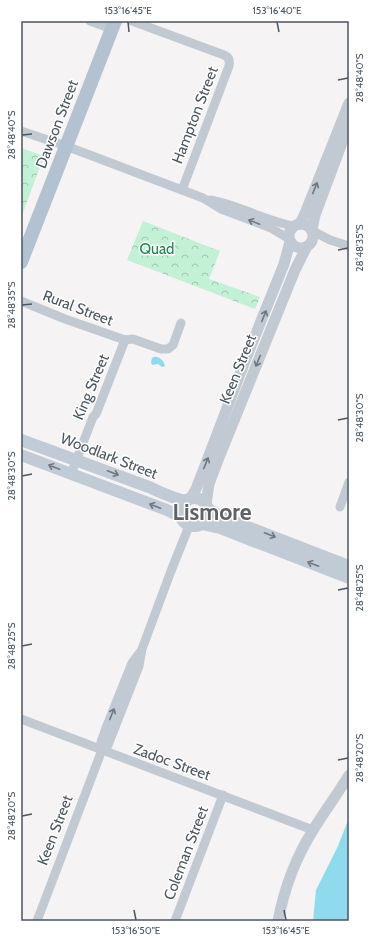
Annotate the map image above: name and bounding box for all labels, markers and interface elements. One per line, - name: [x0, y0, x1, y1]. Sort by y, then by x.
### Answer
- text: 153°16'45"E: [104, 4, 152, 17]
- text: 153°16'40"E: [253, 4, 302, 17]
- text: 28°48'40"S: [353, 53, 366, 103]
- street label: Hampton Street: [168, 64, 222, 166]
- street label: Dawson Street: [32, 77, 82, 171]
- text: 28°48'40"S: [5, 110, 18, 160]
- one-way arrow: [312, 183, 320, 195]
- one-way arrow: [249, 217, 261, 225]
- text: 28°48'35"S: [353, 224, 366, 272]
- park label: Quad: [140, 240, 174, 258]
- text: 28°48'35"S: [5, 281, 18, 329]
- street label: Rural Street: [40, 286, 116, 330]
- one-way arrow: [260, 311, 268, 323]
- street label: Keen Street: [216, 331, 260, 407]
- street label: King Street: [69, 351, 113, 423]
- one-way arrow: [254, 354, 262, 366]
- text: 28°48'30"S: [353, 393, 366, 442]
- street label: Woodlark Street: [58, 429, 160, 483]
- text: 28°48'30"S: [5, 451, 18, 500]
- one-way arrow: [203, 458, 210, 470]
- one-way arrow: [48, 463, 60, 471]
- one-way arrow: [106, 470, 118, 478]
- district label: Lismore: [172, 498, 252, 526]
- one-way arrow: [150, 501, 162, 509]
- one-way arrow: [263, 532, 275, 539]
- one-way arrow: [307, 560, 319, 568]
- text: 28°48'25"S: [353, 564, 366, 612]
- text: 28°48'25"S: [5, 622, 18, 670]
- one-way arrow: [108, 708, 116, 720]
- text: 28°48'20"S: [353, 733, 366, 782]
- street label: Zadoc Street: [131, 740, 213, 784]
- text: 28°48'20"S: [5, 791, 18, 840]
- street label: Keen Street: [33, 792, 77, 868]
- street label: Coleman Street: [160, 804, 212, 902]
- text: 153°16'50"E: [112, 924, 161, 937]
- text: 153°16'45"E: [262, 924, 310, 937]

